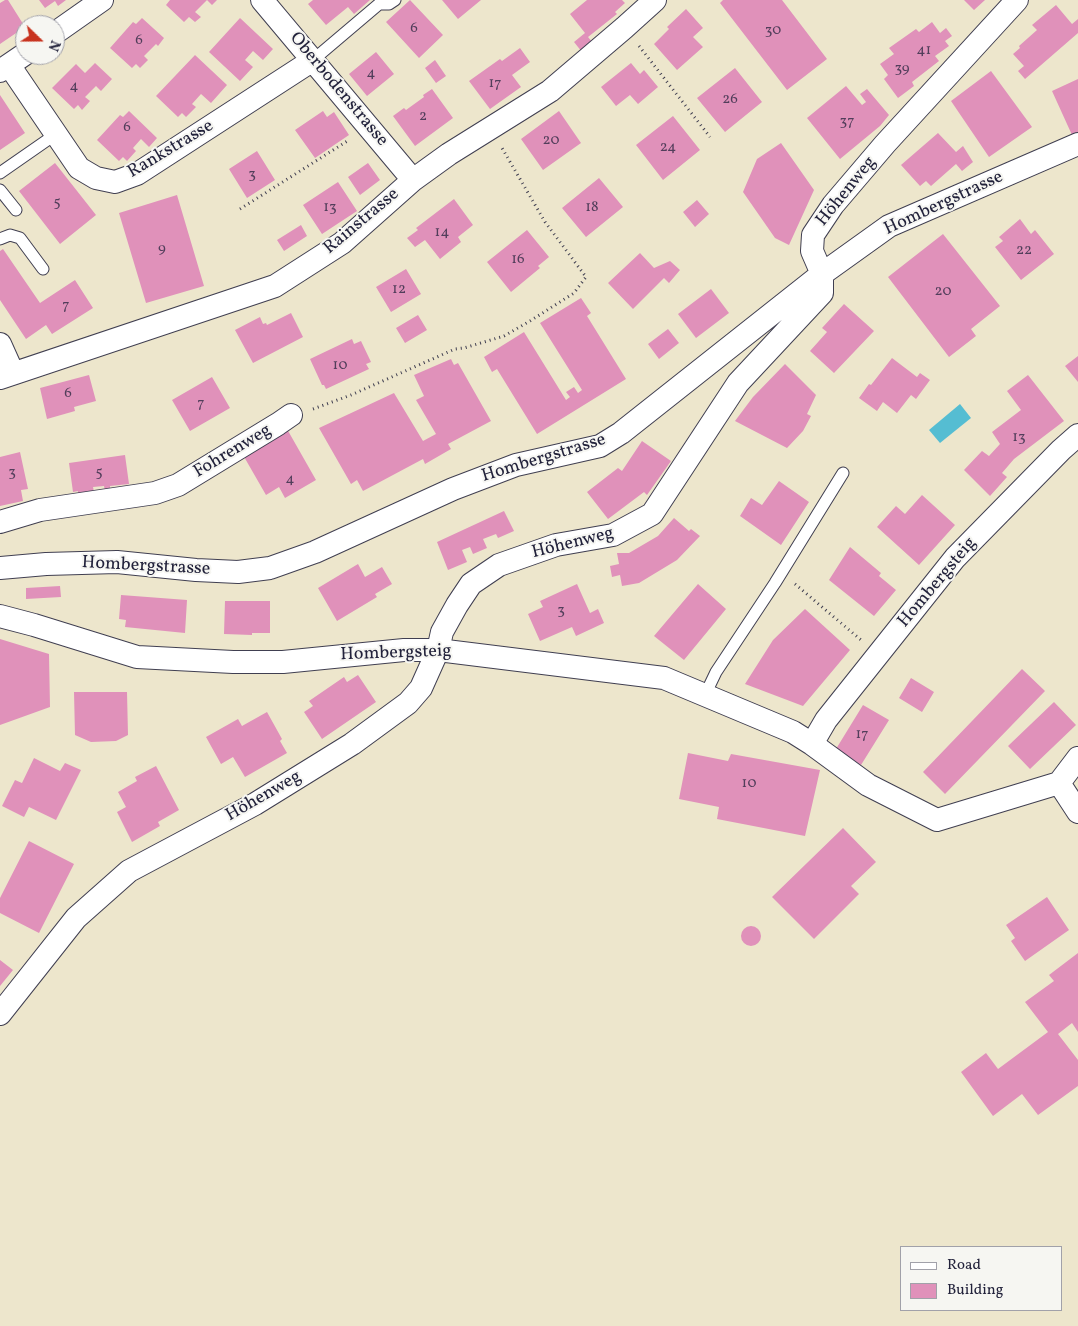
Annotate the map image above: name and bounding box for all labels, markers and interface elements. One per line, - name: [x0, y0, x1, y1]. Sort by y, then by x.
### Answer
- north arrow: [15, 15, 65, 65]
- house number: 6: [410, 20, 418, 38]
- house number: 30: [765, 22, 781, 40]
- street label: Oberbodenstrasse: [284, 29, 392, 151]
- house number: 6: [135, 32, 143, 50]
- text: N: [43, 37, 64, 54]
- house number: 41: [917, 42, 931, 60]
- house number: 39: [894, 60, 910, 78]
- house number: 4: [367, 65, 375, 83]
- house number: 17: [488, 75, 502, 93]
- house number: 4: [70, 78, 78, 96]
- house number: 26: [722, 91, 738, 109]
- house number: 2: [419, 108, 427, 126]
- house number: 37: [840, 113, 854, 131]
- street label: Rankstrasse: [124, 116, 218, 184]
- house number: 6: [123, 119, 131, 137]
- house number: 20: [543, 132, 559, 150]
- house number: 24: [660, 139, 676, 157]
- street label: Höhenweg: [812, 153, 882, 231]
- house number: 3: [248, 166, 256, 184]
- street label: Hombergstrasse: [881, 167, 1007, 241]
- street label: Rainstrasse: [320, 184, 404, 260]
- house number: 5: [53, 194, 61, 212]
- house number: 13: [323, 199, 337, 217]
- house number: 18: [585, 199, 599, 217]
- house number: 14: [435, 224, 449, 242]
- house number: 9: [158, 240, 166, 258]
- house number: 22: [1016, 242, 1032, 260]
- house number: 16: [511, 251, 525, 269]
- house number: 12: [392, 281, 406, 299]
- house number: 20: [935, 283, 951, 301]
- house number: 7: [62, 297, 70, 315]
- house number: 10: [333, 357, 347, 375]
- house number: 6: [64, 385, 72, 403]
- house number: 7: [197, 395, 205, 413]
- street label: Fohrenweg: [190, 420, 276, 484]
- house number: 13: [1012, 429, 1026, 447]
- street label: Hombergstrasse: [479, 430, 609, 488]
- house number: 3: [8, 464, 16, 482]
- house number: 5: [95, 464, 103, 482]
- house number: 4: [286, 471, 294, 489]
- street label: Höhenweg: [530, 523, 616, 565]
- street label: Hombergsteig: [894, 533, 982, 633]
- street label: Hombergstrasse: [81, 553, 211, 581]
- house number: 3: [557, 602, 565, 620]
- street label: Hombergsteig: [340, 641, 452, 667]
- house number: 17: [855, 726, 869, 744]
- street label: Höhenweg: [222, 767, 306, 827]
- house number: 10: [742, 775, 756, 793]
- legend: [900, 1246, 1063, 1311]
- text: Road: [947, 1255, 981, 1276]
- text: Building: [947, 1280, 1003, 1301]

